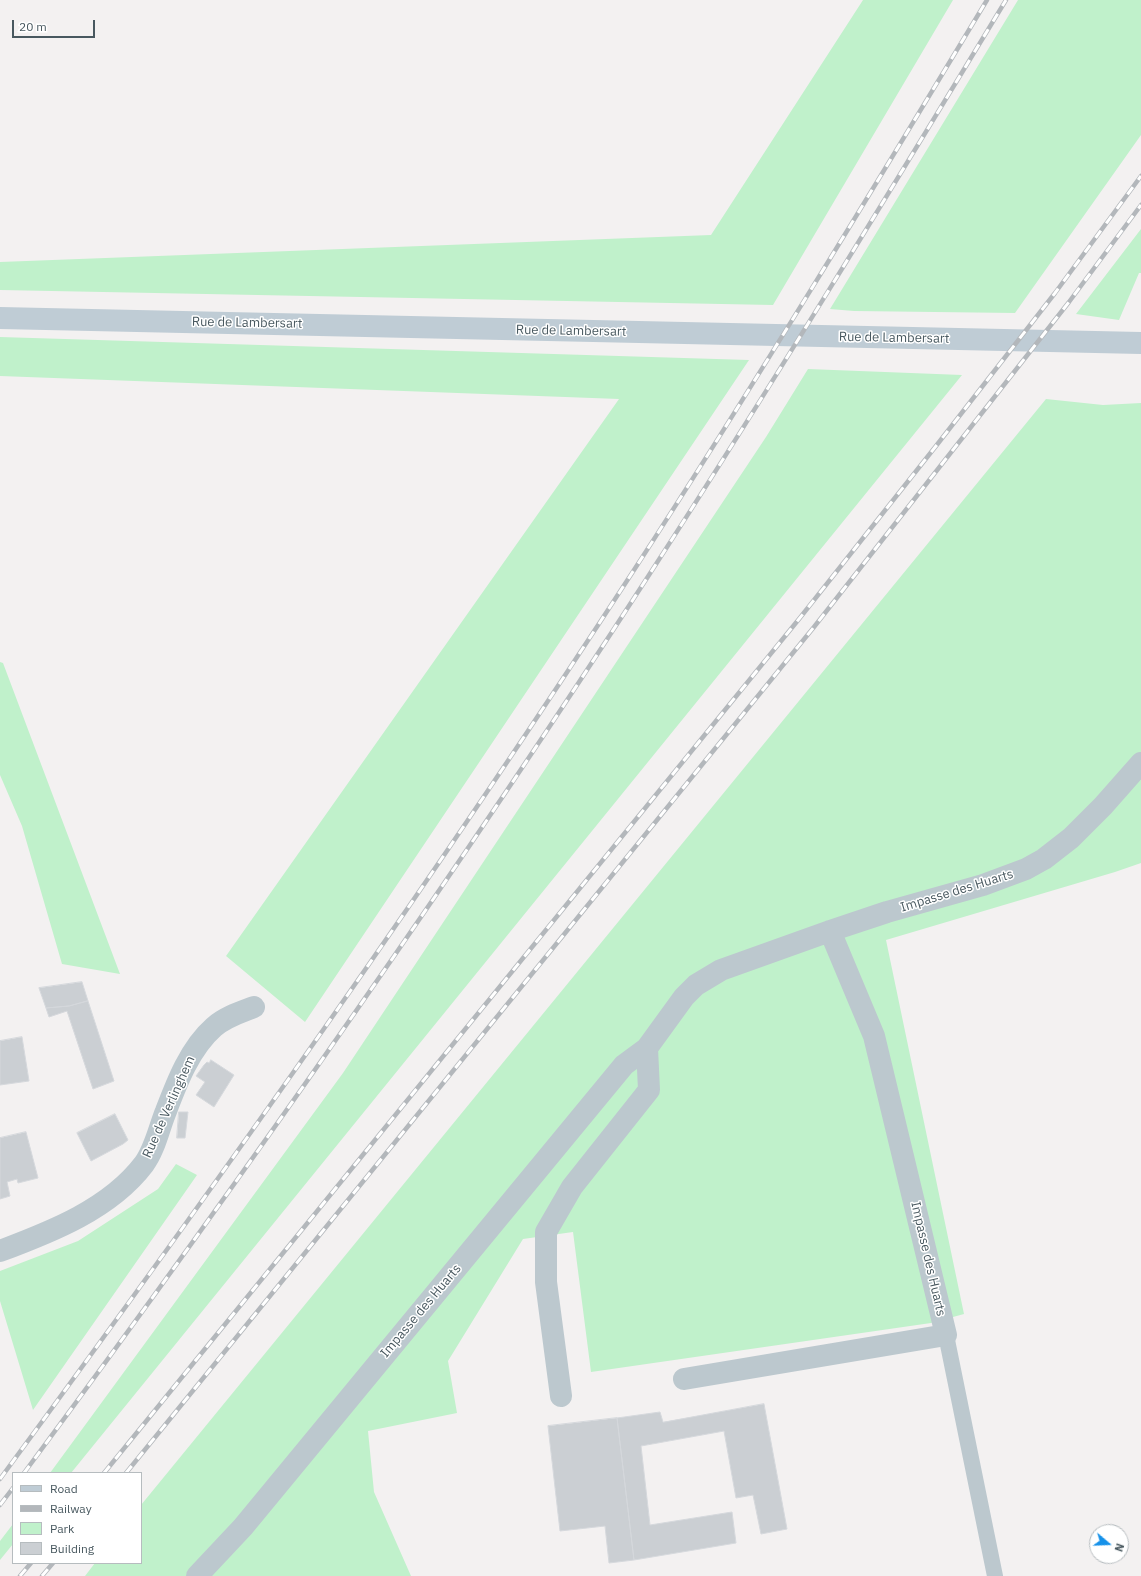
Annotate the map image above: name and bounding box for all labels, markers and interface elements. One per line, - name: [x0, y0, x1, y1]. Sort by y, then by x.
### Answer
- scale bar: [14, 12, 97, 38]
- text: 20 m: [19, 19, 47, 34]
- street label: Rue de Lambersart: [192, 314, 302, 332]
- street label: Rue de Lambersart: [516, 322, 626, 340]
- street label: Rue de Lambersart: [839, 329, 949, 347]
- street label: Impasse des Huarts: [899, 866, 1015, 916]
- street label: Rue de Verlinghem: [140, 1054, 198, 1160]
- street label: Impasse des Huarts: [907, 1200, 949, 1318]
- street label: Impasse des Huarts: [377, 1261, 465, 1361]
- legend: [12, 1472, 142, 1564]
- text: Road: [50, 1481, 78, 1496]
- text: Railway: [50, 1501, 92, 1516]
- text: Park: [50, 1521, 74, 1536]
- north arrow: [1089, 1524, 1129, 1564]
- text: Building: [50, 1541, 94, 1556]
- text: N: [1111, 1542, 1127, 1554]

